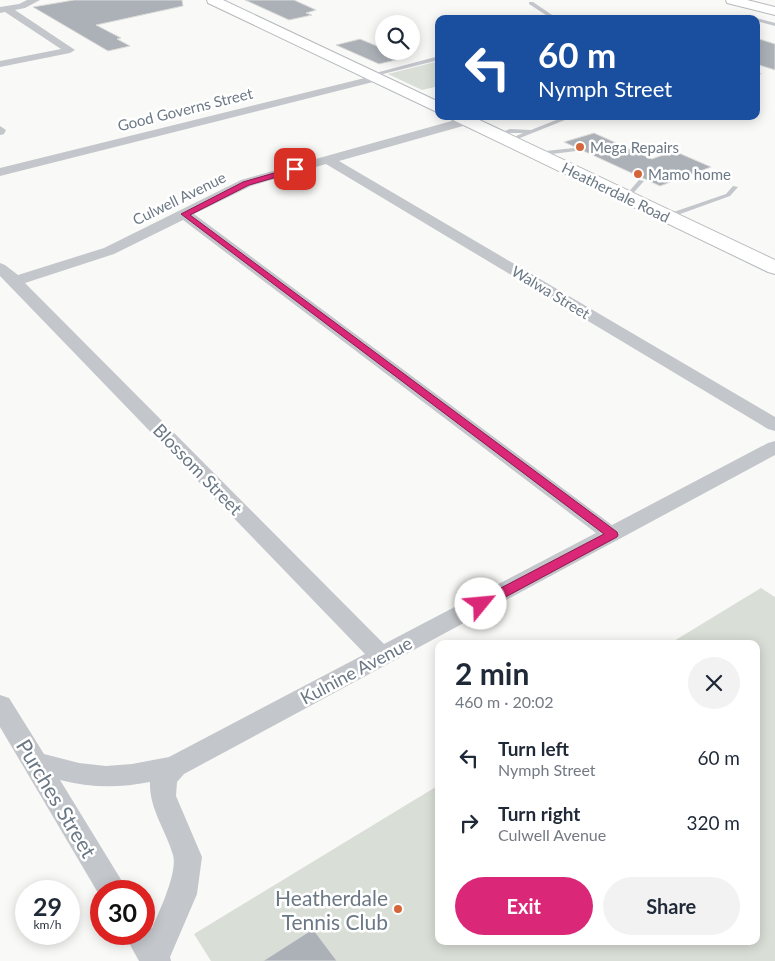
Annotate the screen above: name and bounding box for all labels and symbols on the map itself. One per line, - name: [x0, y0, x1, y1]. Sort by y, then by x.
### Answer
- street label: Good Governs Street: [116, 83, 255, 134]
- place label: Mega Repairs: [590, 138, 679, 156]
- marker: Mega Repairs: [574, 141, 586, 153]
- pin: [274, 148, 316, 190]
- street label: Heatherdale Road: [559, 158, 673, 226]
- place label: Mamo home: [648, 165, 731, 183]
- street label: Culwell Avenue: [129, 168, 229, 228]
- marker: Mamo home: [632, 168, 644, 180]
- street label: Walwa Street: [509, 262, 594, 323]
- street label: Blossom Street: [149, 419, 247, 520]
- position arrow: [454, 577, 506, 629]
- street label: Kulnine Avenue: [296, 631, 416, 709]
- street label: Purches Street: [12, 734, 102, 862]
- speed limit sign: 30: [90, 880, 155, 945]
- place label: Heatherdale Tennis Club: [275, 885, 388, 934]
- marker: Heatherdale Tennis Club: [392, 903, 404, 915]

